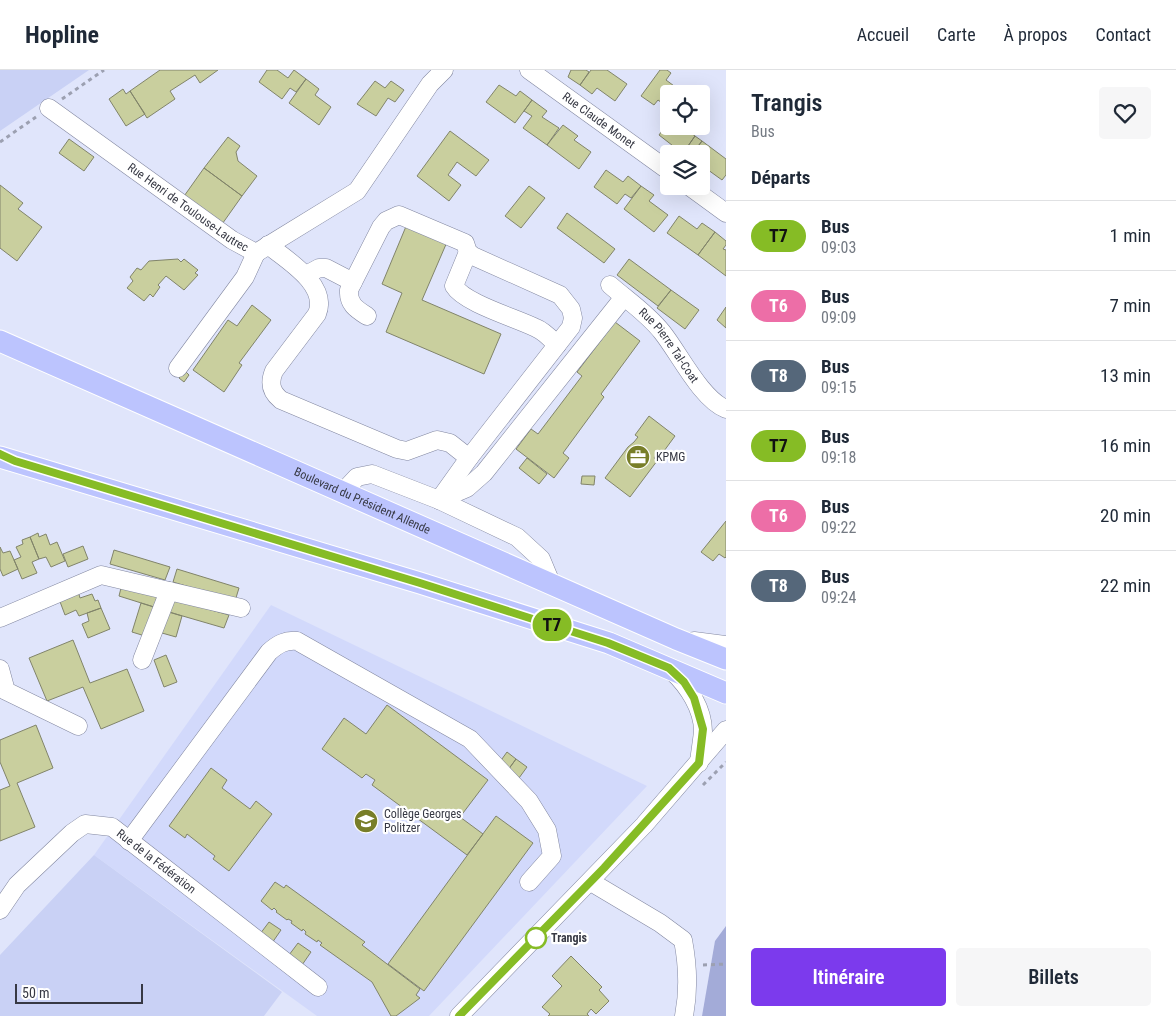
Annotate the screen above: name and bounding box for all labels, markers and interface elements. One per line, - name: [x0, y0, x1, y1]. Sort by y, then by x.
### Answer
- text: Hopline: [25, 21, 99, 49]
- text: Accueil: [857, 24, 909, 45]
- text: Carte: [937, 24, 976, 45]
- text: À propos: [1004, 24, 1067, 45]
- text: Contact: [1095, 24, 1151, 45]
- map controls: [660, 85, 710, 195]
- button: locate: [660, 85, 710, 135]
- button: heart: [1099, 87, 1151, 139]
- street label: Rue Claude Monet: [560, 89, 638, 151]
- text: Trangis: [751, 89, 823, 117]
- text: Bus: [751, 122, 775, 141]
- button: layers: [660, 145, 710, 195]
- street label: Rue Henri de Toulouse-Lautrec: [125, 160, 251, 255]
- text: Départs: [751, 166, 810, 189]
- text: Bus: [821, 215, 850, 238]
- text: 1 min: [1109, 224, 1151, 247]
- text: T7: [769, 225, 788, 246]
- text: 09:03: [821, 238, 856, 257]
- text: Bus: [821, 285, 850, 308]
- text: 7 min: [1109, 294, 1151, 317]
- text: T6: [769, 295, 788, 316]
- street label: Rue Pierre Tal-Coat: [636, 305, 702, 386]
- text: 09:09: [821, 308, 856, 327]
- text: Bus: [821, 355, 850, 378]
- text: 13 min: [1100, 364, 1151, 387]
- text: T8: [769, 365, 788, 386]
- text: 09:15: [821, 378, 856, 397]
- text: Bus: [821, 425, 850, 448]
- text: 16 min: [1100, 434, 1151, 457]
- text: T7: [769, 435, 788, 456]
- office icon: KPMG: [625, 444, 651, 470]
- text: 09:18: [821, 448, 856, 467]
- place label: KPMG: [656, 450, 685, 464]
- street label: Boulevard du Président Allende: [292, 465, 433, 537]
- text: Bus: [821, 495, 850, 518]
- text: 20 min: [1100, 504, 1151, 527]
- text: T6: [769, 505, 788, 526]
- text: 09:22: [821, 518, 856, 537]
- text: Bus: [821, 565, 850, 588]
- text: 22 min: [1100, 574, 1151, 597]
- text: T8: [769, 575, 788, 596]
- text: 09:24: [821, 588, 856, 607]
- line badge: T7: [530, 609, 574, 641]
- text: T7: [543, 614, 561, 635]
- place label: Collège Georges Politzer: [384, 807, 462, 835]
- school or university icon: Collège Georges Politzer: [353, 808, 379, 834]
- street label: Rue de la Fédération: [114, 826, 199, 897]
- marker: Trangis: [525, 927, 547, 949]
- place label: Trangis: [551, 931, 588, 945]
- button: Itinéraire: [751, 948, 946, 1006]
- button: Billets: [956, 948, 1151, 1006]
- scale bar: [15, 981, 142, 1004]
- text: 50 m: [22, 985, 50, 1001]

